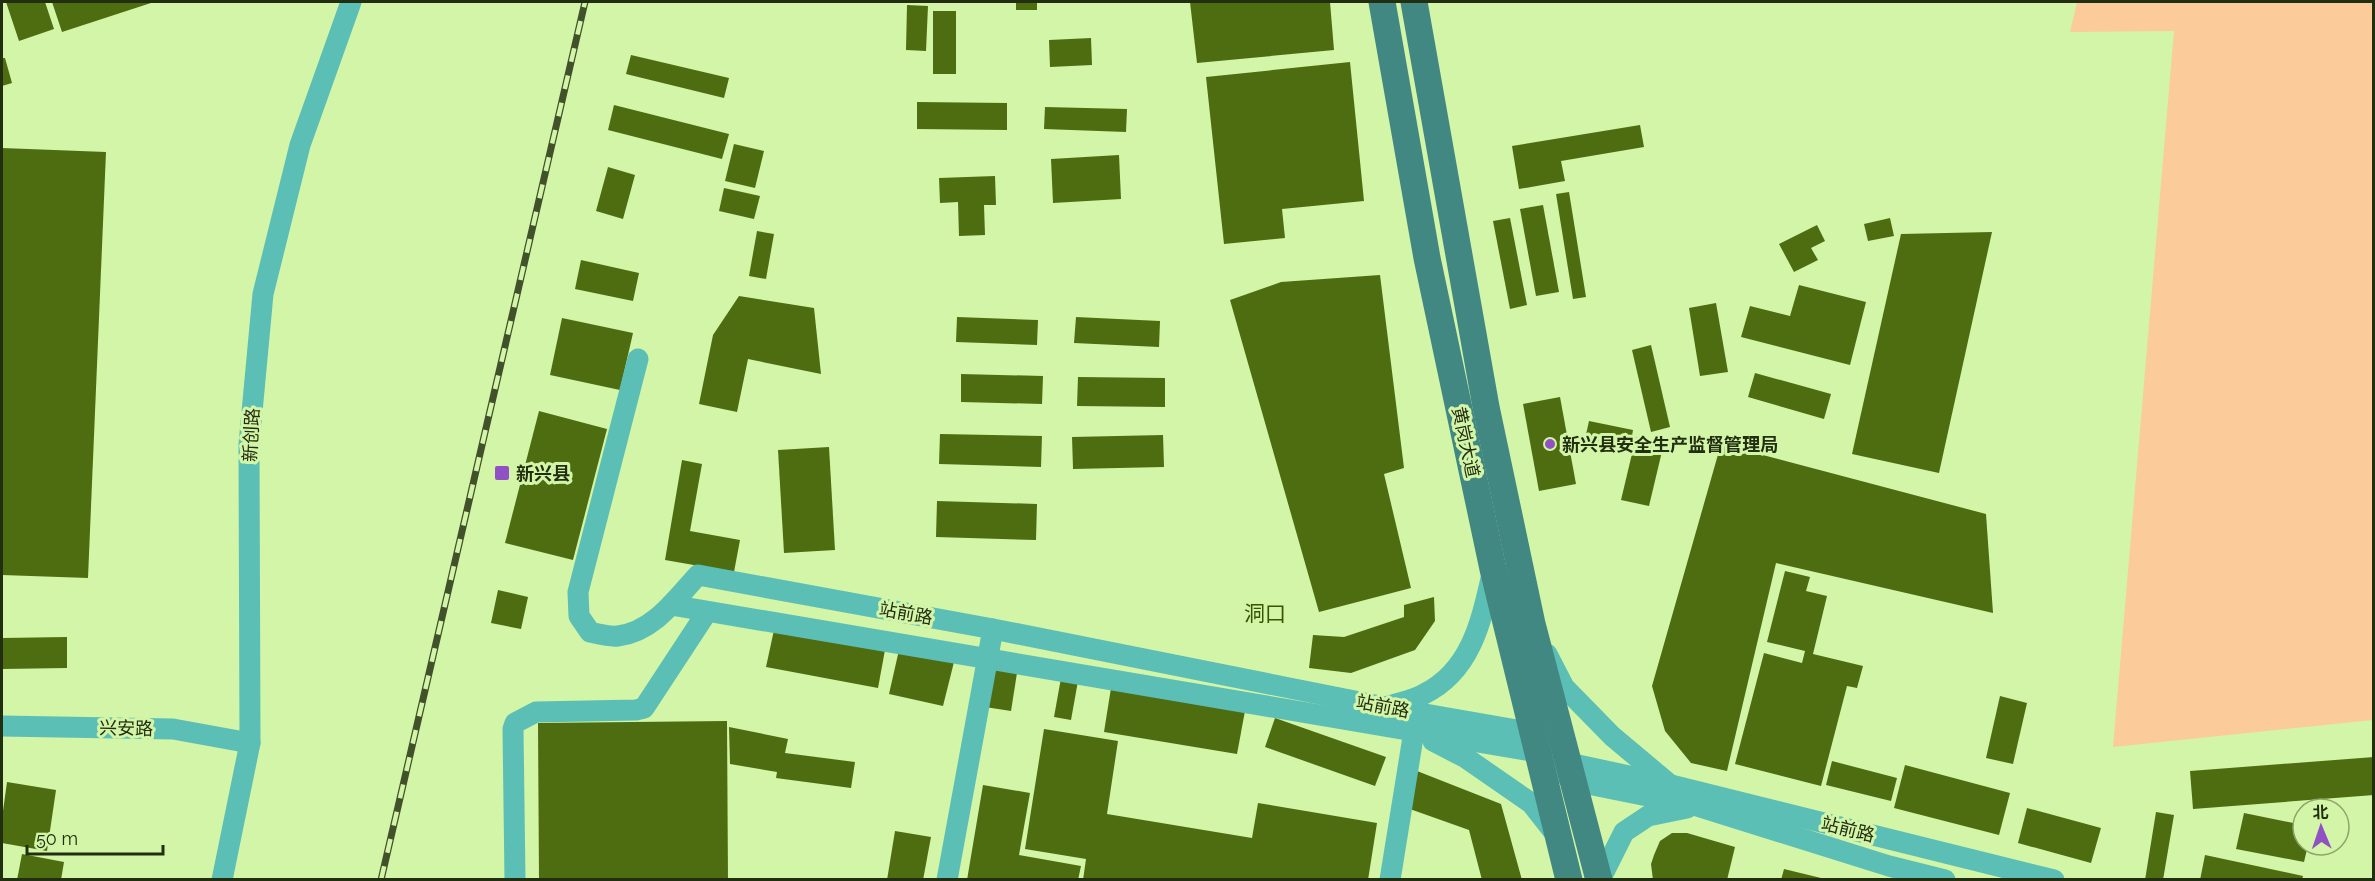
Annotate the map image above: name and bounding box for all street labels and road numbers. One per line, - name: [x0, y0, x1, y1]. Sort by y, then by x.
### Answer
- street label: 黄岗大道: [1448, 405, 1484, 479]
- street label: 新创路: [239, 407, 263, 463]
- street label: 站前路: [878, 598, 934, 628]
- street label: 站前路: [1354, 691, 1412, 721]
- street label: 兴安路: [99, 717, 153, 739]
- street label: 站前路: [1819, 812, 1877, 846]

